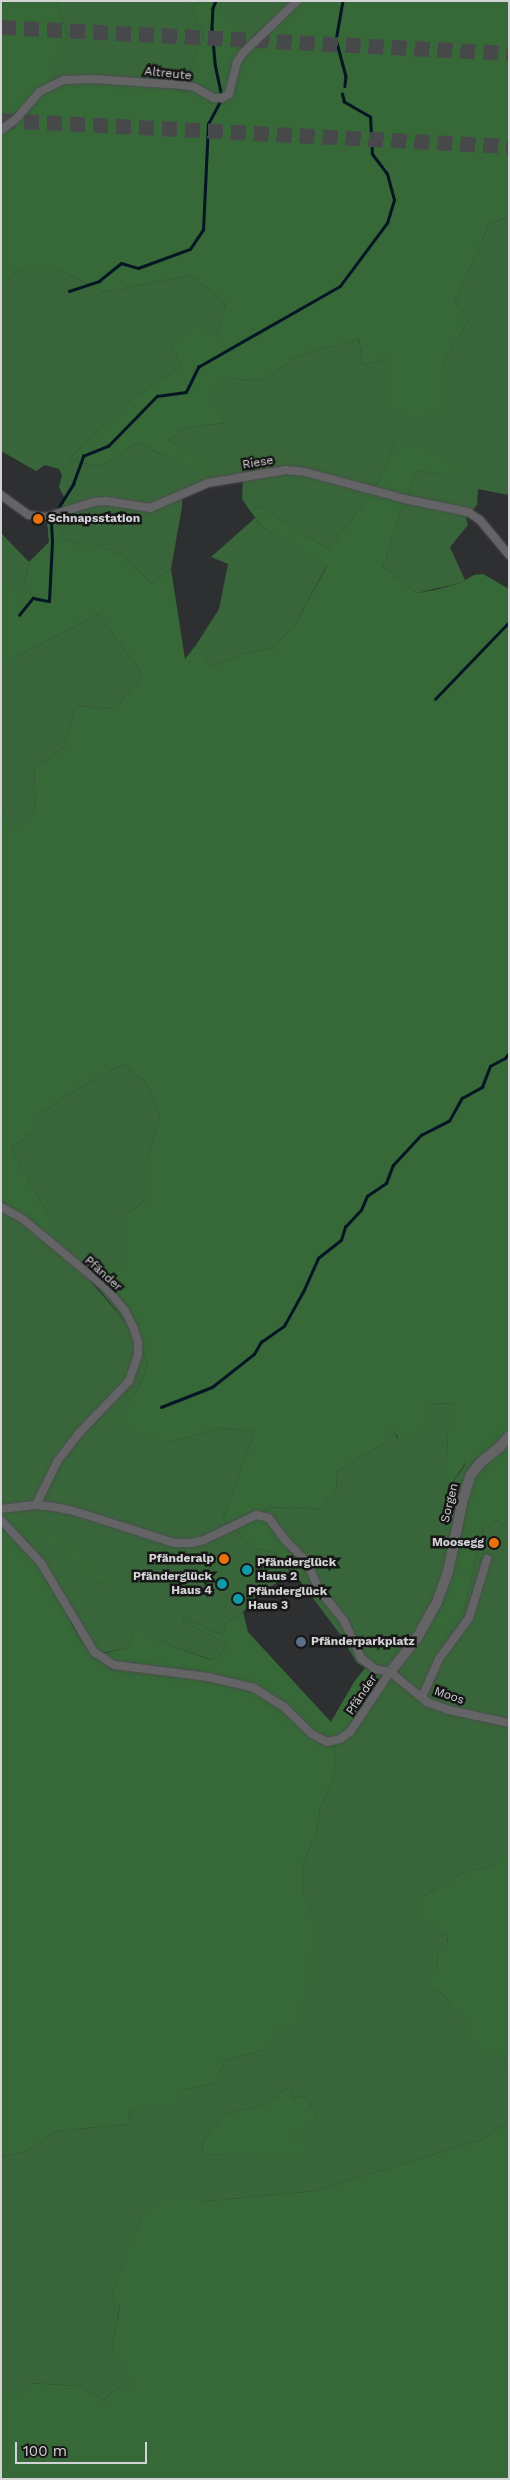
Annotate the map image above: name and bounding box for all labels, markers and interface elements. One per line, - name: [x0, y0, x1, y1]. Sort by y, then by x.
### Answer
- street label: Altreute: [144, 64, 192, 84]
- street label: Riese: [241, 453, 275, 473]
- place label: Schnapsstation: [48, 512, 140, 526]
- marker: Schnapsstation: [32, 513, 44, 525]
- street label: Pfänder: [81, 1254, 125, 1294]
- street label: Sorgen: [438, 1482, 462, 1524]
- place label: Moosegg: [432, 1536, 484, 1550]
- marker: Moosegg: [488, 1537, 500, 1549]
- place label: Pfänderalp: [149, 1552, 214, 1566]
- marker: Pfänderalp: [218, 1553, 230, 1565]
- place label: Pfänderglück Haus 2: [257, 1556, 336, 1584]
- marker: Pfänderglück Haus 2: [241, 1564, 253, 1576]
- place label: Pfänderglück Haus 4: [133, 1570, 212, 1598]
- marker: Pfänderglück Haus 4: [216, 1578, 228, 1590]
- place label: Pfänderglück Haus 3: [248, 1585, 327, 1613]
- marker: Pfänderglück Haus 3: [232, 1593, 244, 1605]
- place label: Pfänderparkplatz: [311, 1635, 415, 1649]
- marker: Pfänderparkplatz: [295, 1636, 307, 1648]
- street label: Pfänder: [343, 1672, 381, 1718]
- street label: Moos: [432, 1684, 466, 1708]
- scale bar: [18, 2432, 150, 2464]
- text: 100 m: [23, 2442, 67, 2460]

